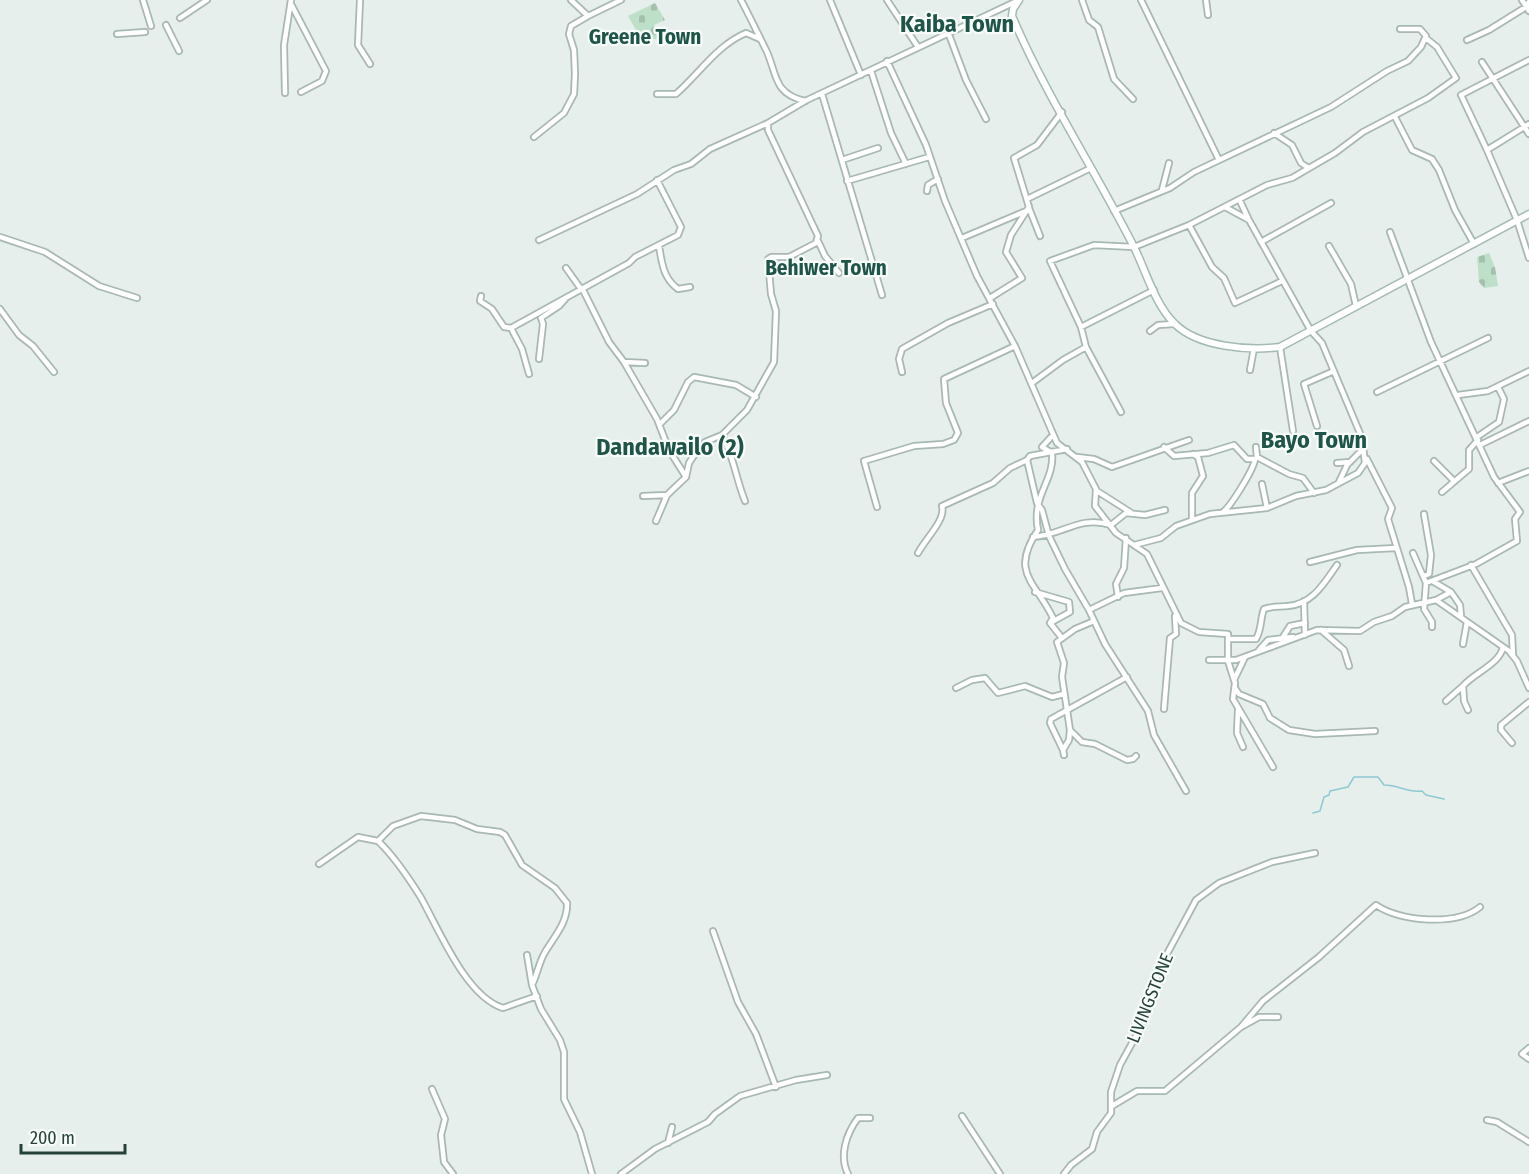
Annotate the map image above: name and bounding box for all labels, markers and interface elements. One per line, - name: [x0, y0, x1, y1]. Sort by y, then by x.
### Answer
- district label: Kaiba Town: [900, 10, 1014, 38]
- district label: Greene Town: [589, 24, 701, 50]
- district label: Behiwer Town: [765, 255, 887, 281]
- district label: Bayo Town: [1261, 426, 1367, 454]
- district label: Dandawailo (2): [596, 433, 744, 461]
- street label: LIVINGSTONE: [1122, 950, 1178, 1046]
- scale bar: [21, 1117, 124, 1155]
- text: 200 m: [30, 1127, 75, 1149]

